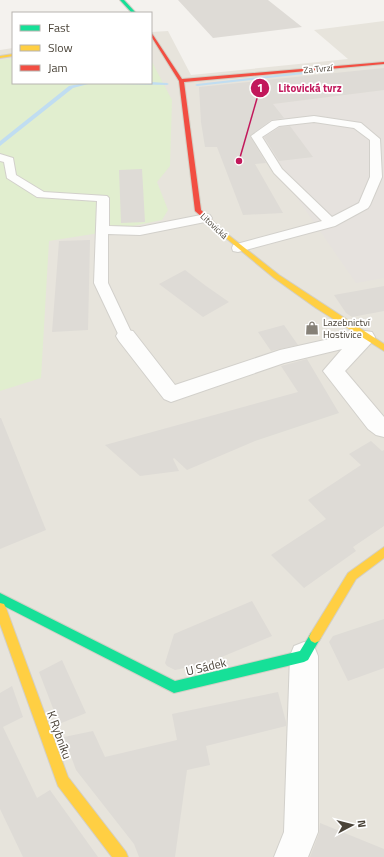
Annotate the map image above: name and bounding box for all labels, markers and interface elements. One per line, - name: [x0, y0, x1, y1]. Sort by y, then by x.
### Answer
- legend: [12, 12, 152, 84]
- text: Fast: [48, 18, 71, 37]
- text: Slow: [48, 38, 73, 57]
- text: Jam: [48, 58, 68, 77]
- street label: Za Tvrzí: [303, 61, 334, 76]
- callout: Litovická tvrz: [250, 76, 350, 99]
- text: 1: [257, 78, 263, 97]
- text: Litovická tvrz: [278, 80, 342, 96]
- street label: Litovická: [198, 210, 231, 242]
- place label: Lazebnictví Hostivice: [323, 315, 371, 342]
- shop icon: Lazebnictví Hostivice: [304, 320, 320, 336]
- street label: U Sádek: [184, 653, 228, 680]
- street label: K Rybníku: [42, 708, 77, 762]
- north arrow: [332, 805, 372, 845]
- text: N: [354, 819, 370, 829]

